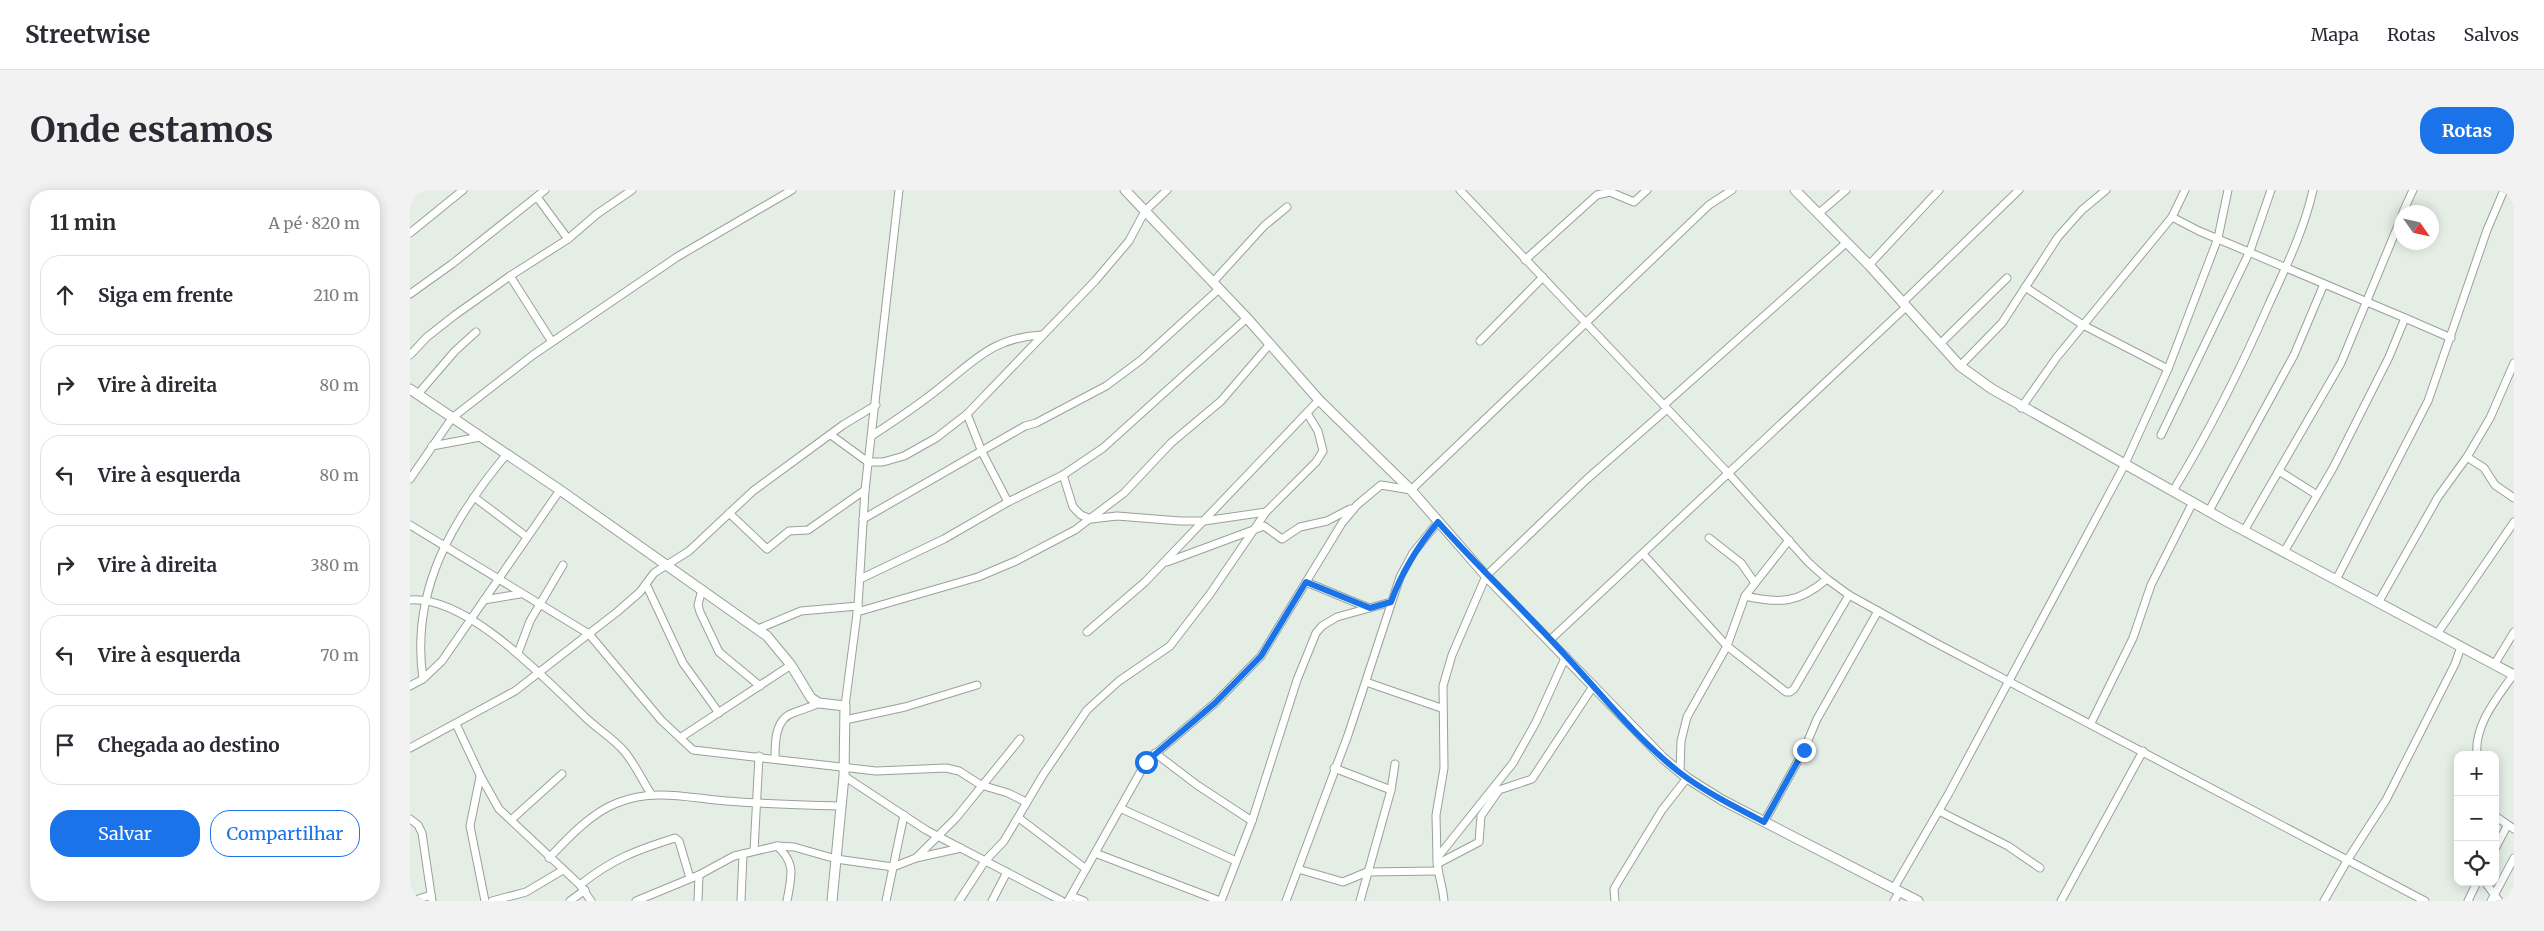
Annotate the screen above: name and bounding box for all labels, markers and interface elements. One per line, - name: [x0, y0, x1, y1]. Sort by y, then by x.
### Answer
- text: Streetwise: [25, 19, 150, 50]
- text: Mapa: [2311, 23, 2359, 46]
- text: Rotas: [2387, 23, 2436, 46]
- text: Salvos: [2464, 23, 2519, 46]
- button: Rotas: [2420, 107, 2514, 154]
- text: Onde estamos: [30, 108, 273, 152]
- north arrow: [2394, 205, 2439, 250]
- text: 11 min: [50, 209, 116, 236]
- text: A pé · 820 m: [269, 213, 360, 233]
- icon: ahead: [51, 281, 79, 309]
- text: Siga em frente: [98, 283, 233, 307]
- text: 210 m: [314, 285, 359, 305]
- icon: right: [51, 371, 79, 399]
- text: Vire à direita: [98, 373, 217, 397]
- text: 80 m: [320, 375, 359, 395]
- icon: left: [51, 461, 79, 489]
- text: Vire à esquerda: [98, 463, 241, 487]
- text: 80 m: [320, 465, 359, 485]
- icon: right: [51, 551, 79, 579]
- text: Vire à direita: [98, 553, 217, 577]
- text: 380 m: [311, 555, 359, 575]
- icon: left: [51, 641, 79, 669]
- text: Vire à esquerda: [98, 643, 241, 667]
- text: 70 m: [320, 645, 359, 665]
- icon: arrive: [51, 731, 79, 759]
- text: Chegada ao destino: [98, 733, 280, 757]
- route end: [1793, 739, 1816, 762]
- route start: [1135, 751, 1158, 774]
- map controls: [2454, 751, 2499, 886]
- button: +: [2454, 751, 2499, 796]
- button: −: [2454, 796, 2499, 841]
- button: Salvar: [50, 810, 200, 857]
- button: Compartilhar: [210, 810, 360, 857]
- button: locate: [2454, 841, 2499, 886]

